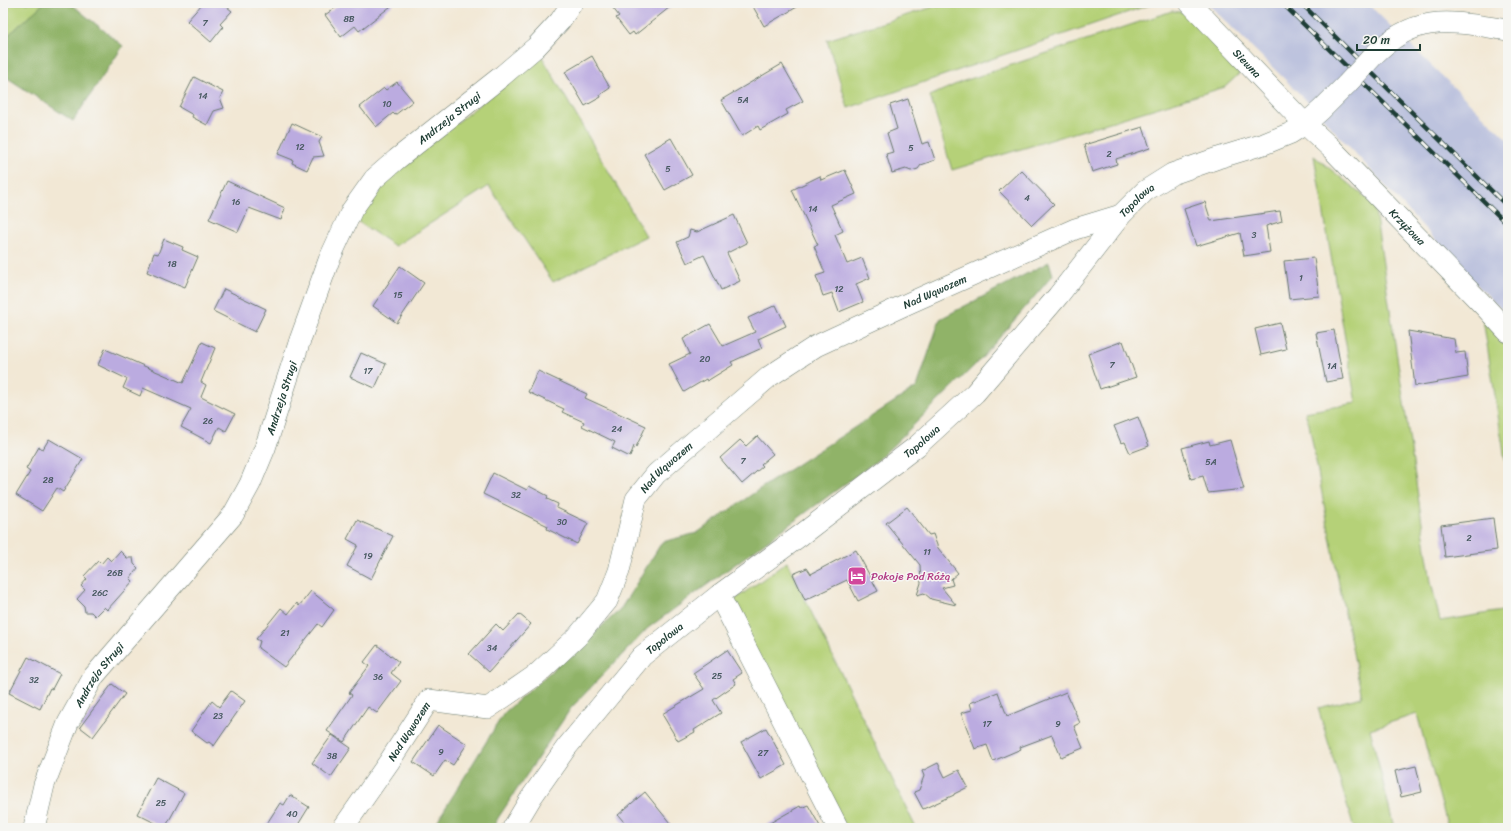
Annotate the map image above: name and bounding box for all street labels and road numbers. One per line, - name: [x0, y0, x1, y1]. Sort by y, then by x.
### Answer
- street label: Siewna: [1228, 44, 1266, 83]
- street label: Andrzeja Strugi: [412, 86, 486, 150]
- street label: Topolowa: [1114, 178, 1159, 222]
- street label: Krzyżowa: [1384, 204, 1431, 250]
- street label: Nad Wąwozem: [900, 269, 970, 314]
- street label: Andrzeja Strugi: [260, 358, 302, 438]
- street label: Topolowa: [899, 419, 945, 463]
- street label: Nad Wąwozem: [635, 436, 697, 497]
- street label: Topolowa: [641, 617, 688, 659]
- street label: Andrzeja Strugi: [68, 637, 129, 712]
- street label: Nad Wąwozem: [382, 697, 436, 765]

